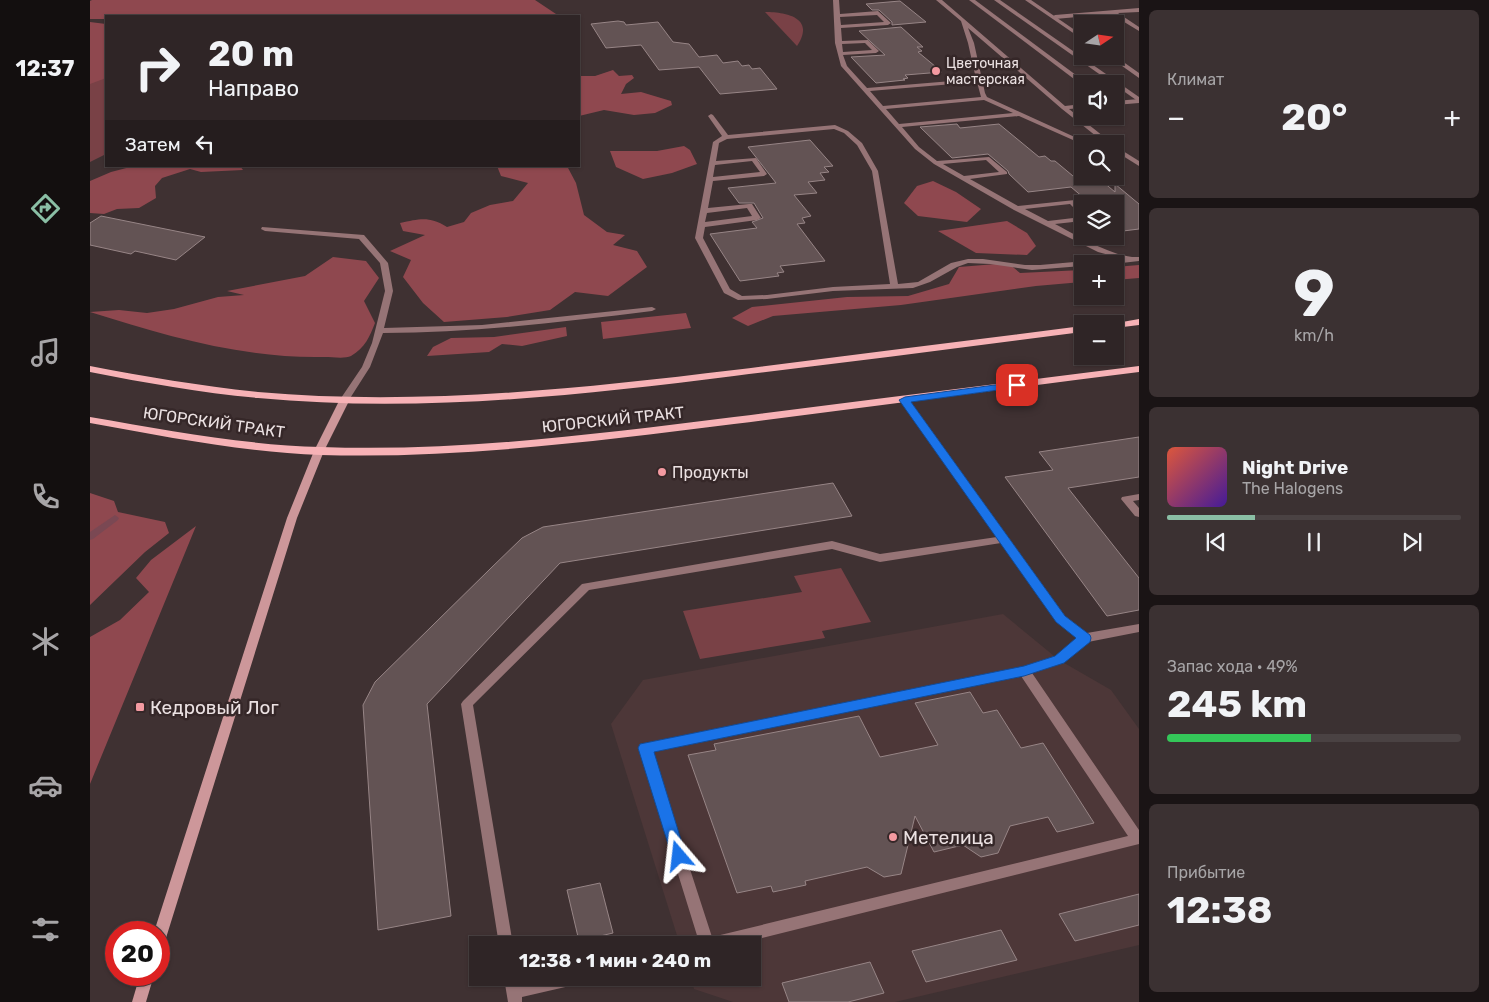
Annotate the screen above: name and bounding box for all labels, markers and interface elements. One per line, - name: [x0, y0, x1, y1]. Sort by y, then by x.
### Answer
- north arrow: [1074, 15, 1124, 65]
- map controls: [1074, 15, 1124, 365]
- text: 20 m: [208, 33, 294, 75]
- icon: right: [125, 35, 190, 100]
- text: 12:37: [16, 55, 74, 82]
- place label: Цветочная мастерская: [946, 55, 1025, 88]
- marker: Цветочная мастерская: [930, 65, 942, 77]
- text: Климат: [1167, 70, 1224, 89]
- text: Направо: [208, 75, 299, 102]
- button: sound: [1074, 75, 1124, 125]
- text: 20°: [1281, 94, 1347, 140]
- text: −: [1167, 101, 1185, 134]
- text: +: [1444, 101, 1461, 134]
- icon: left: [191, 130, 219, 158]
- text: Затем: [125, 133, 181, 156]
- button: search: [1074, 135, 1124, 185]
- icon: directions: [28, 191, 63, 226]
- button: layers: [1074, 195, 1124, 245]
- button: +: [1074, 255, 1124, 305]
- text: 9: [1293, 255, 1335, 332]
- button: −: [1074, 315, 1124, 365]
- text: km/h: [1294, 326, 1334, 345]
- icon: music: [28, 335, 63, 370]
- pin: [996, 364, 1038, 406]
- icon: arrive: [1003, 371, 1031, 399]
- street label: ЮГОРСКИЙ ТРАКТ: [142, 403, 286, 442]
- street label: ЮГОРСКИЙ ТРАКТ: [541, 403, 685, 436]
- text: Night Drive: [1242, 456, 1348, 479]
- place label: Продукты: [672, 463, 749, 482]
- marker: Продукты: [656, 466, 668, 478]
- icon: phone: [28, 479, 63, 514]
- text: The Halogens: [1242, 479, 1343, 498]
- icon: previous: [1202, 528, 1230, 556]
- icon: pause: [1300, 528, 1328, 556]
- icon: next: [1398, 528, 1426, 556]
- icon: climate: [28, 624, 63, 659]
- text: Запас хода · 49%: [1167, 657, 1298, 676]
- text: 245 km: [1167, 681, 1307, 727]
- place label: Кедровый Лог: [150, 696, 279, 719]
- marker: Кедровый Лог: [134, 701, 146, 713]
- icon: car: [28, 768, 63, 803]
- place label: Метелица: [903, 826, 994, 849]
- position arrow: [652, 829, 704, 881]
- marker: Метелица: [887, 831, 899, 843]
- text: Прибытие: [1167, 863, 1245, 882]
- text: 12:38: [1167, 887, 1272, 933]
- icon: filters: [28, 912, 63, 947]
- speed limit sign: 20: [105, 921, 170, 986]
- text: 12:38 · 1 мин · 240 m: [519, 949, 711, 972]

